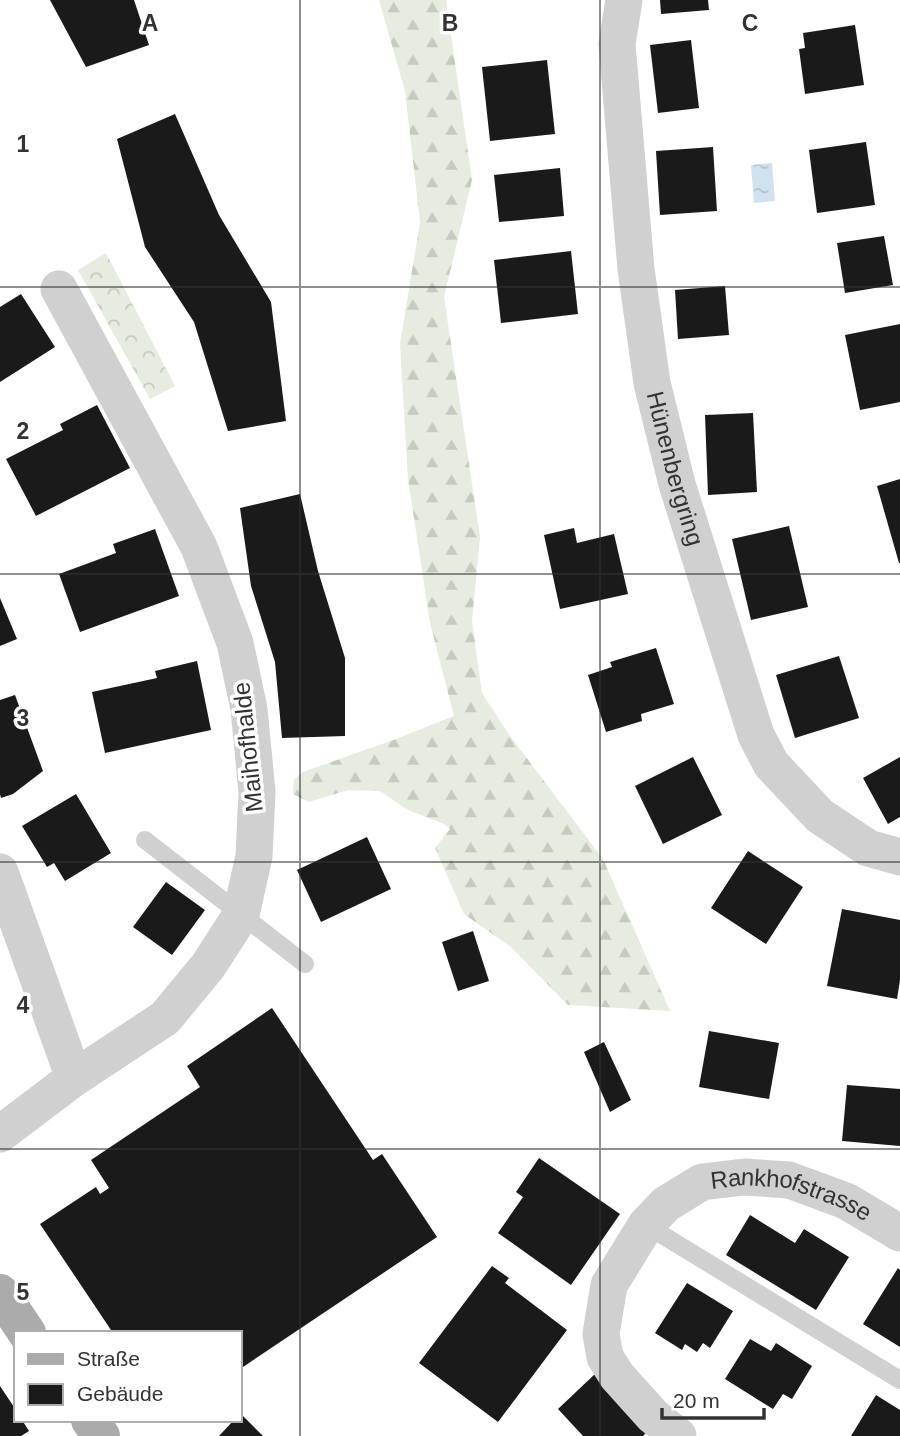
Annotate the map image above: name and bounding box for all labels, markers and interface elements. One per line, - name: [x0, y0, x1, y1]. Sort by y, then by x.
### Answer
- text: A: [142, 10, 158, 36]
- text: B: [442, 10, 458, 36]
- text: C: [742, 10, 758, 36]
- text: 1: [17, 131, 30, 157]
- street label: Hünenbergring: [642, 388, 710, 549]
- text: 2: [17, 418, 29, 444]
- street label: Maihofhalde: [227, 681, 268, 813]
- text: 3: [17, 705, 29, 731]
- text: 4: [17, 992, 30, 1018]
- street label: Rankhofstrasse: [709, 1163, 877, 1226]
- text: 5: [17, 1279, 30, 1305]
- legend: [14, 1331, 242, 1422]
- text: Straße: [77, 1347, 140, 1370]
- scale bar: [662, 1376, 764, 1420]
- text: Gebäude: [77, 1382, 163, 1405]
- text: 20 m: [673, 1389, 720, 1412]

